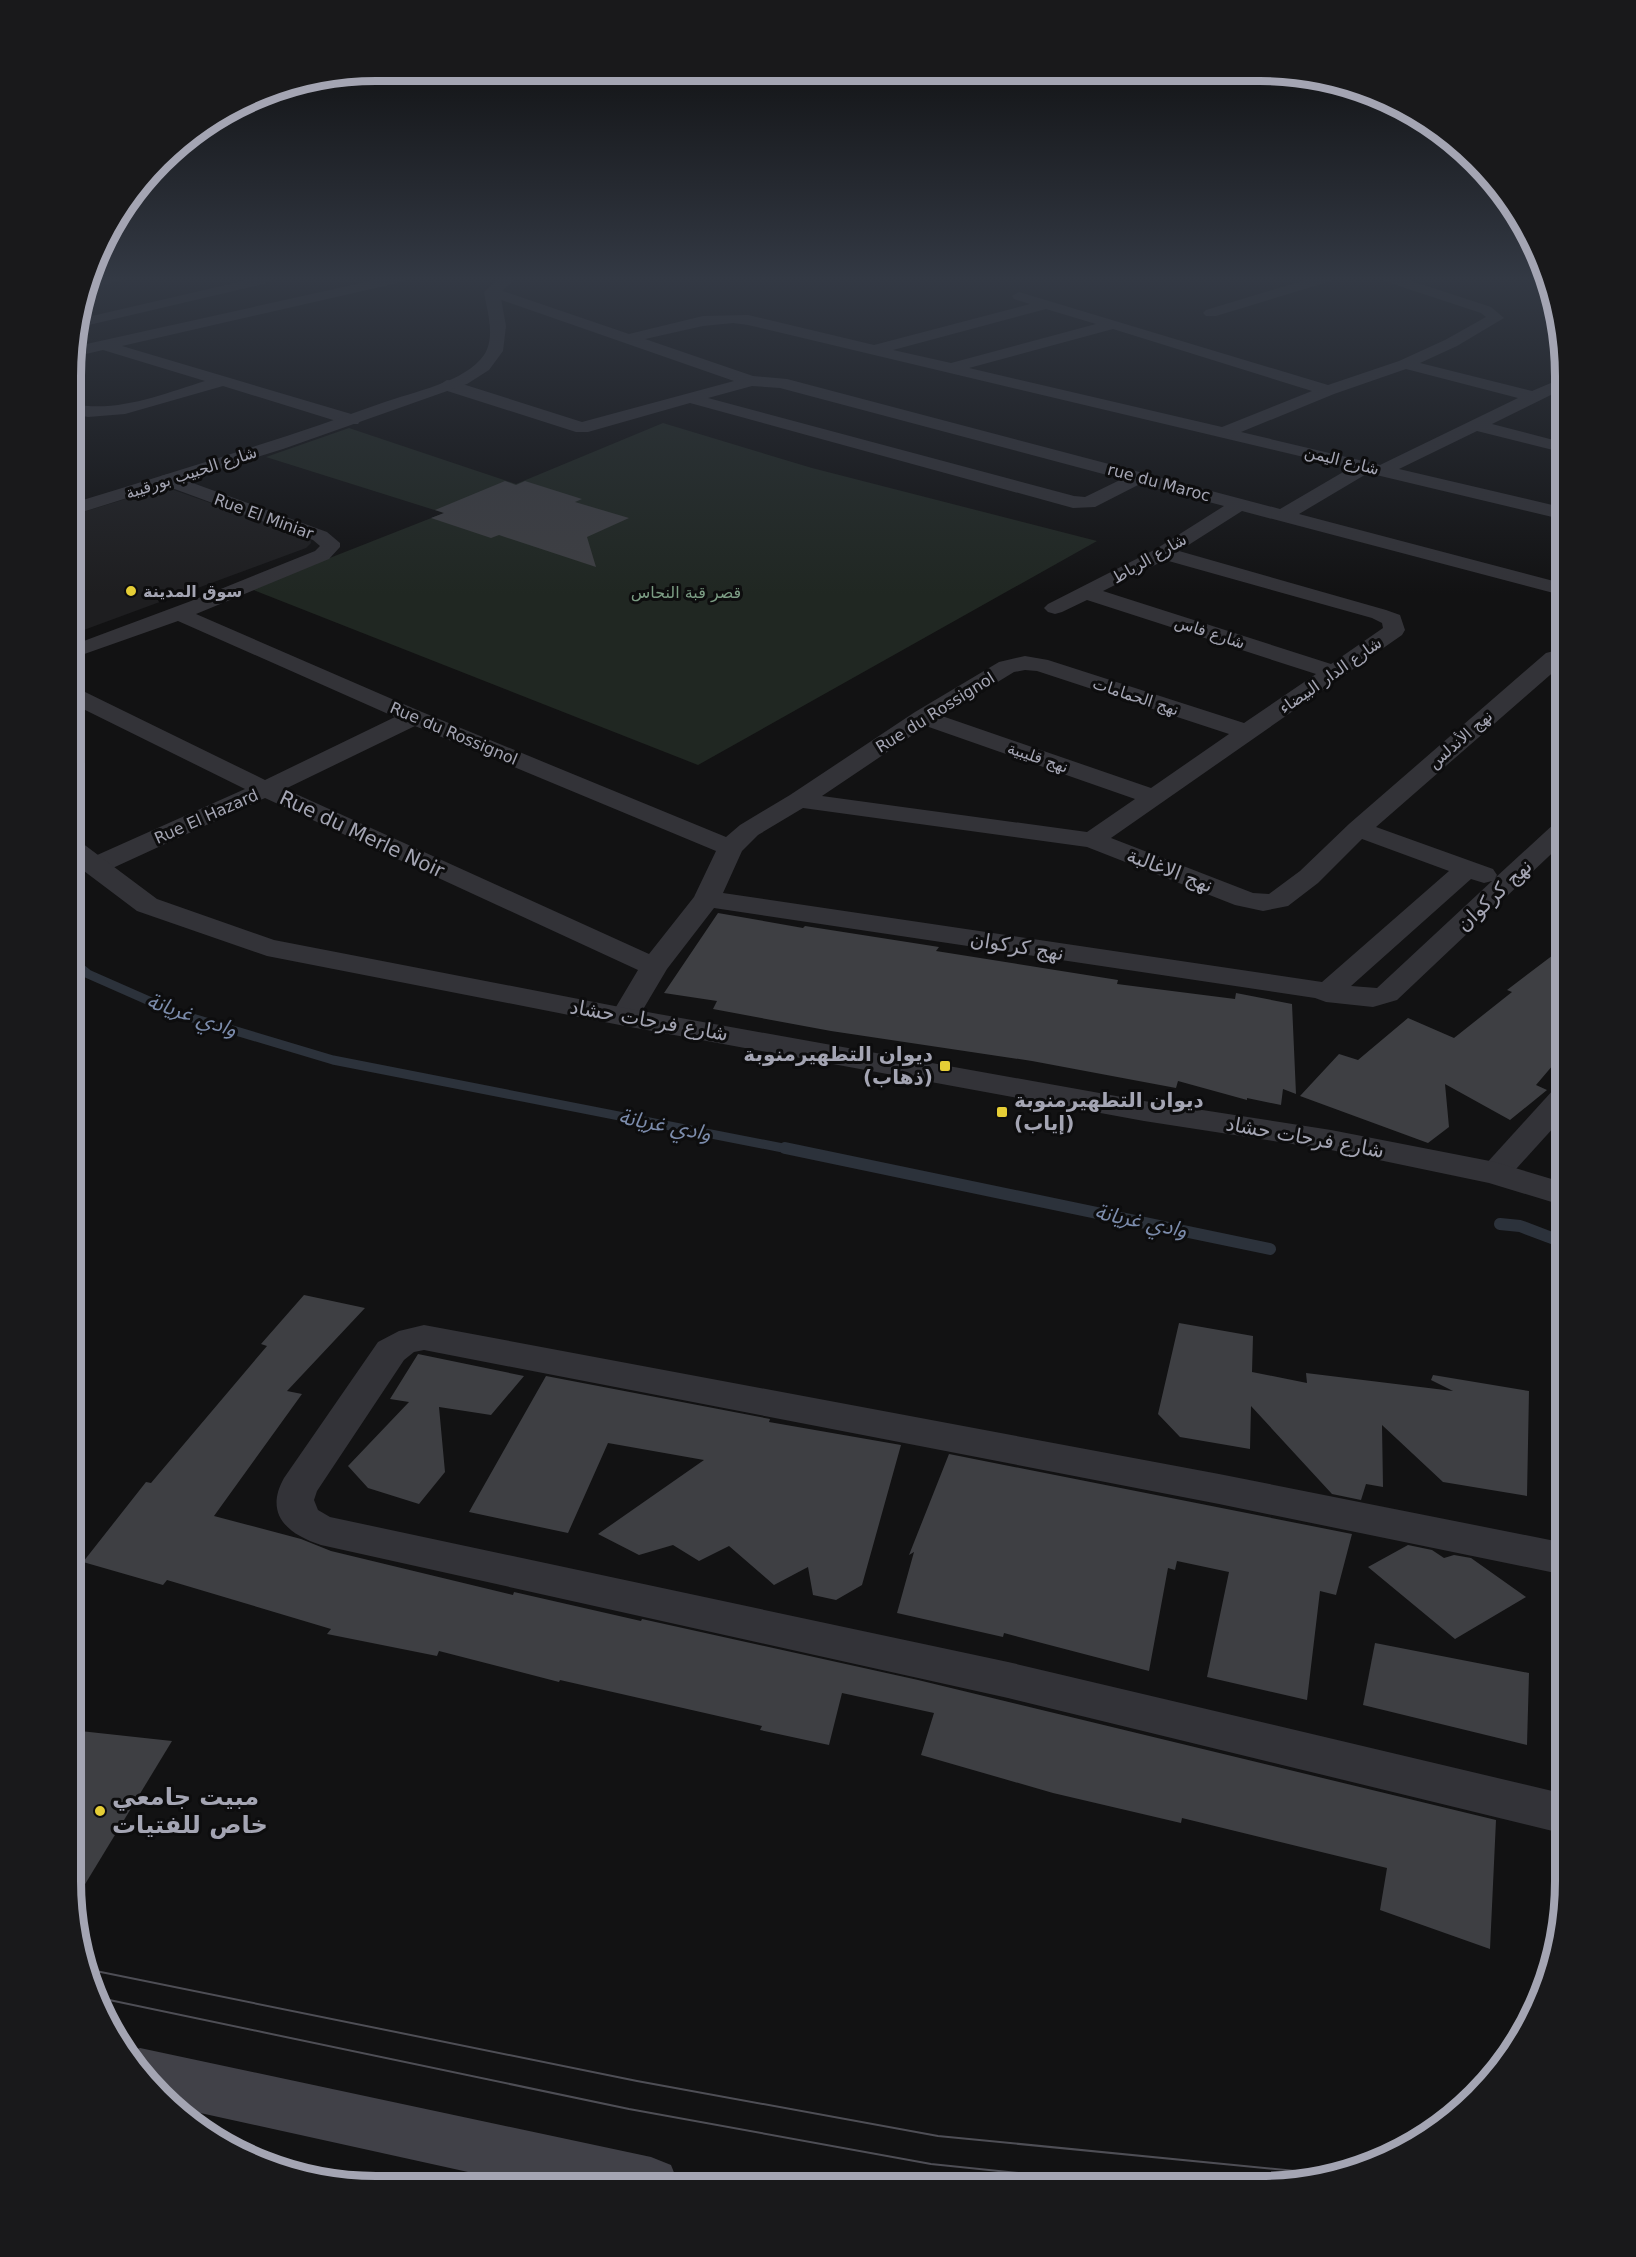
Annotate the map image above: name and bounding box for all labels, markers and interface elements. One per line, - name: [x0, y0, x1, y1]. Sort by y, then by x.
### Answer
- street label: شارع الحبيب بورقيبة: [123, 442, 260, 504]
- street label: شارع اليمن: [1302, 442, 1381, 480]
- street label: rue du Maroc: [1105, 460, 1212, 505]
- street label: Rue El Miniar: [212, 490, 316, 543]
- street label: شارع الرباط: [1109, 529, 1190, 588]
- place label: سوق المدينة: [143, 582, 242, 601]
- park label: قصر قبة النحاس: [631, 583, 741, 603]
- marker: سوق المدينة: [124, 584, 138, 598]
- street label: شارع فاس: [1172, 612, 1247, 654]
- street label: شارع الدار البيضاء: [1275, 633, 1386, 719]
- street label: Rue du Rossignol: [872, 668, 998, 757]
- street label: نهج الحمامات: [1090, 674, 1181, 720]
- street label: Rue du Rossignol: [387, 698, 520, 769]
- street label: نهج الأندلس: [1424, 706, 1497, 773]
- street label: نهج قليبية: [1005, 738, 1071, 778]
- street label: Rue El Hazard: [151, 785, 261, 848]
- street label: Rue du Merle Noir: [276, 785, 449, 883]
- street label: نهج الاغالبة: [1123, 843, 1217, 897]
- street label: نهج كركوان: [1451, 854, 1537, 936]
- street label: نهج كركوان: [968, 927, 1066, 965]
- water label: وادي غريانة: [143, 988, 240, 1045]
- street label: شارع فرحات حشاد: [568, 994, 730, 1046]
- place label: ديوان التطهيرمنوبة (ذهاب): [743, 1042, 933, 1089]
- marker: ديوان التطهيرمنوبة (ذهاب): [938, 1059, 952, 1073]
- place label: ديوان التطهيرمنوبة (إياب): [1014, 1088, 1204, 1135]
- water label: وادي غريانة: [616, 1104, 713, 1150]
- marker: ديوان التطهيرمنوبة (إياب): [995, 1105, 1009, 1119]
- street label: شارع فرحات حشاد: [1224, 1111, 1386, 1163]
- water label: وادي غريانة: [1092, 1200, 1189, 1246]
- place label: مبيت جامعي خاص للفتيات: [112, 1783, 268, 1839]
- marker: مبيت جامعي خاص للفتيات: [93, 1804, 107, 1818]

